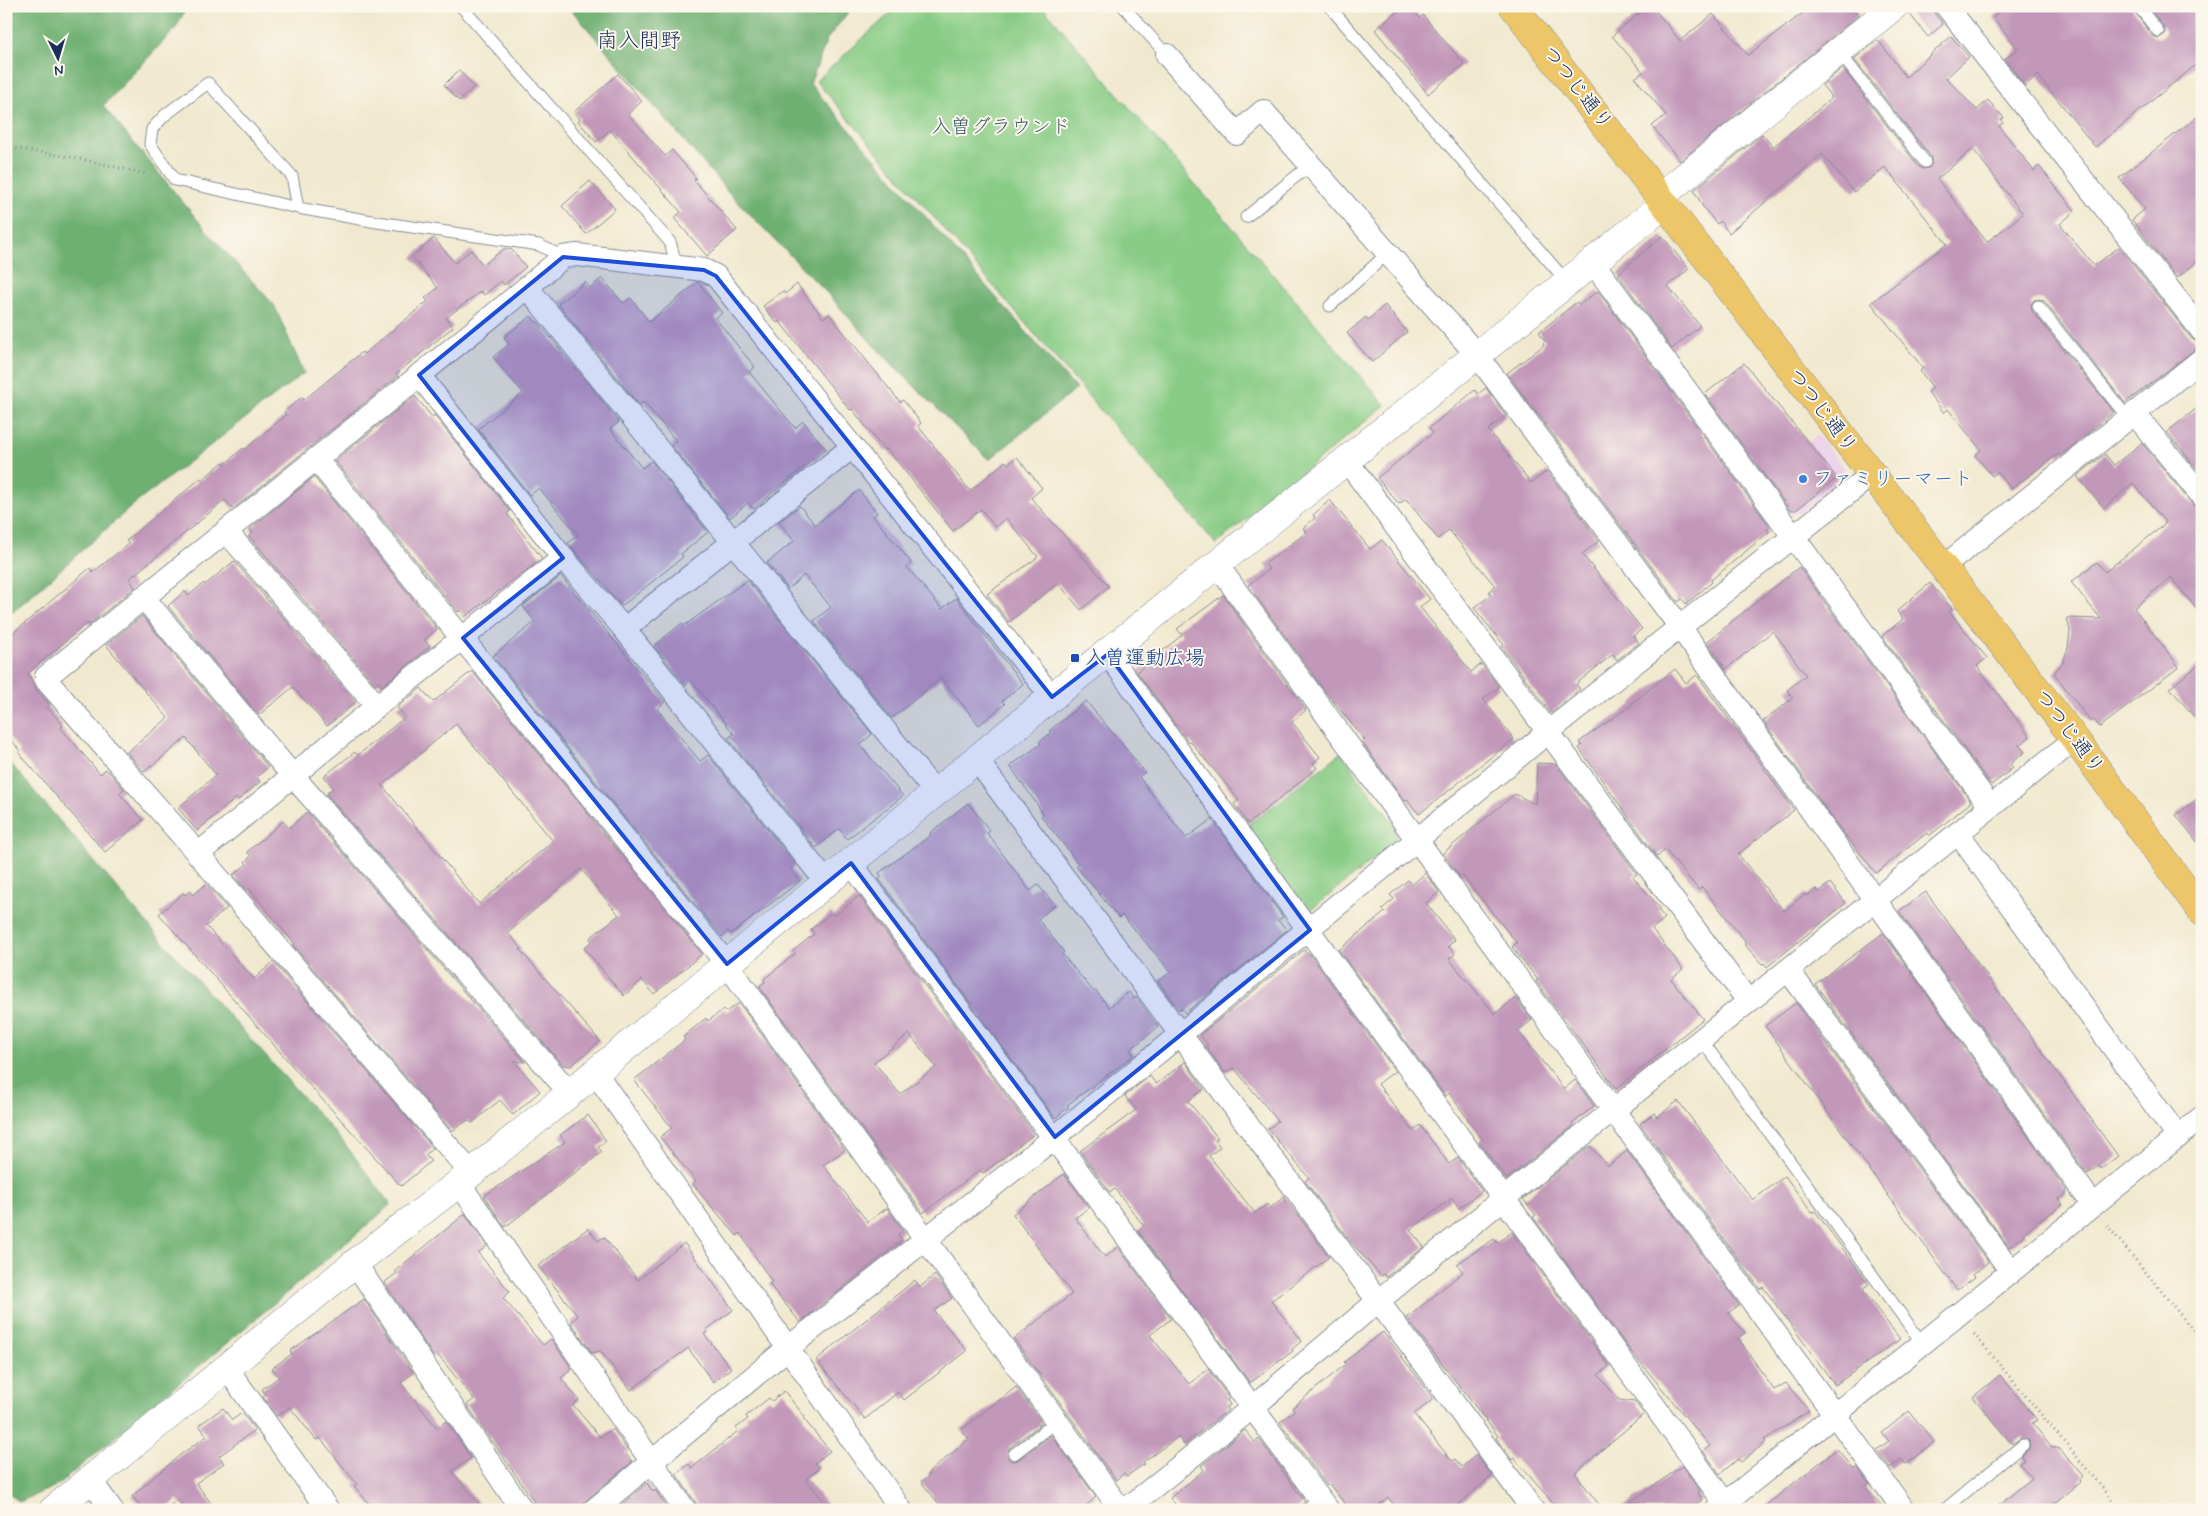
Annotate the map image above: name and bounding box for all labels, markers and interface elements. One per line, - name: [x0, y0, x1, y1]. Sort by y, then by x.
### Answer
- district label: 南入間野: [597, 27, 681, 55]
- north arrow: [32, 32, 82, 82]
- street label: つつじ通り: [1536, 40, 1618, 136]
- text: N: [54, 61, 64, 79]
- park label: 入曽グラウンド: [931, 114, 1071, 141]
- street label: つつじ通り: [1781, 363, 1863, 459]
- place label: ファミリーマート: [1813, 466, 1973, 493]
- marker: ファミリーマート: [1797, 473, 1809, 485]
- place label: 入曽運動広場: [1085, 645, 1205, 672]
- marker: 入曽運動広場: [1069, 652, 1081, 664]
- street label: つつじ通り: [2028, 684, 2110, 780]

